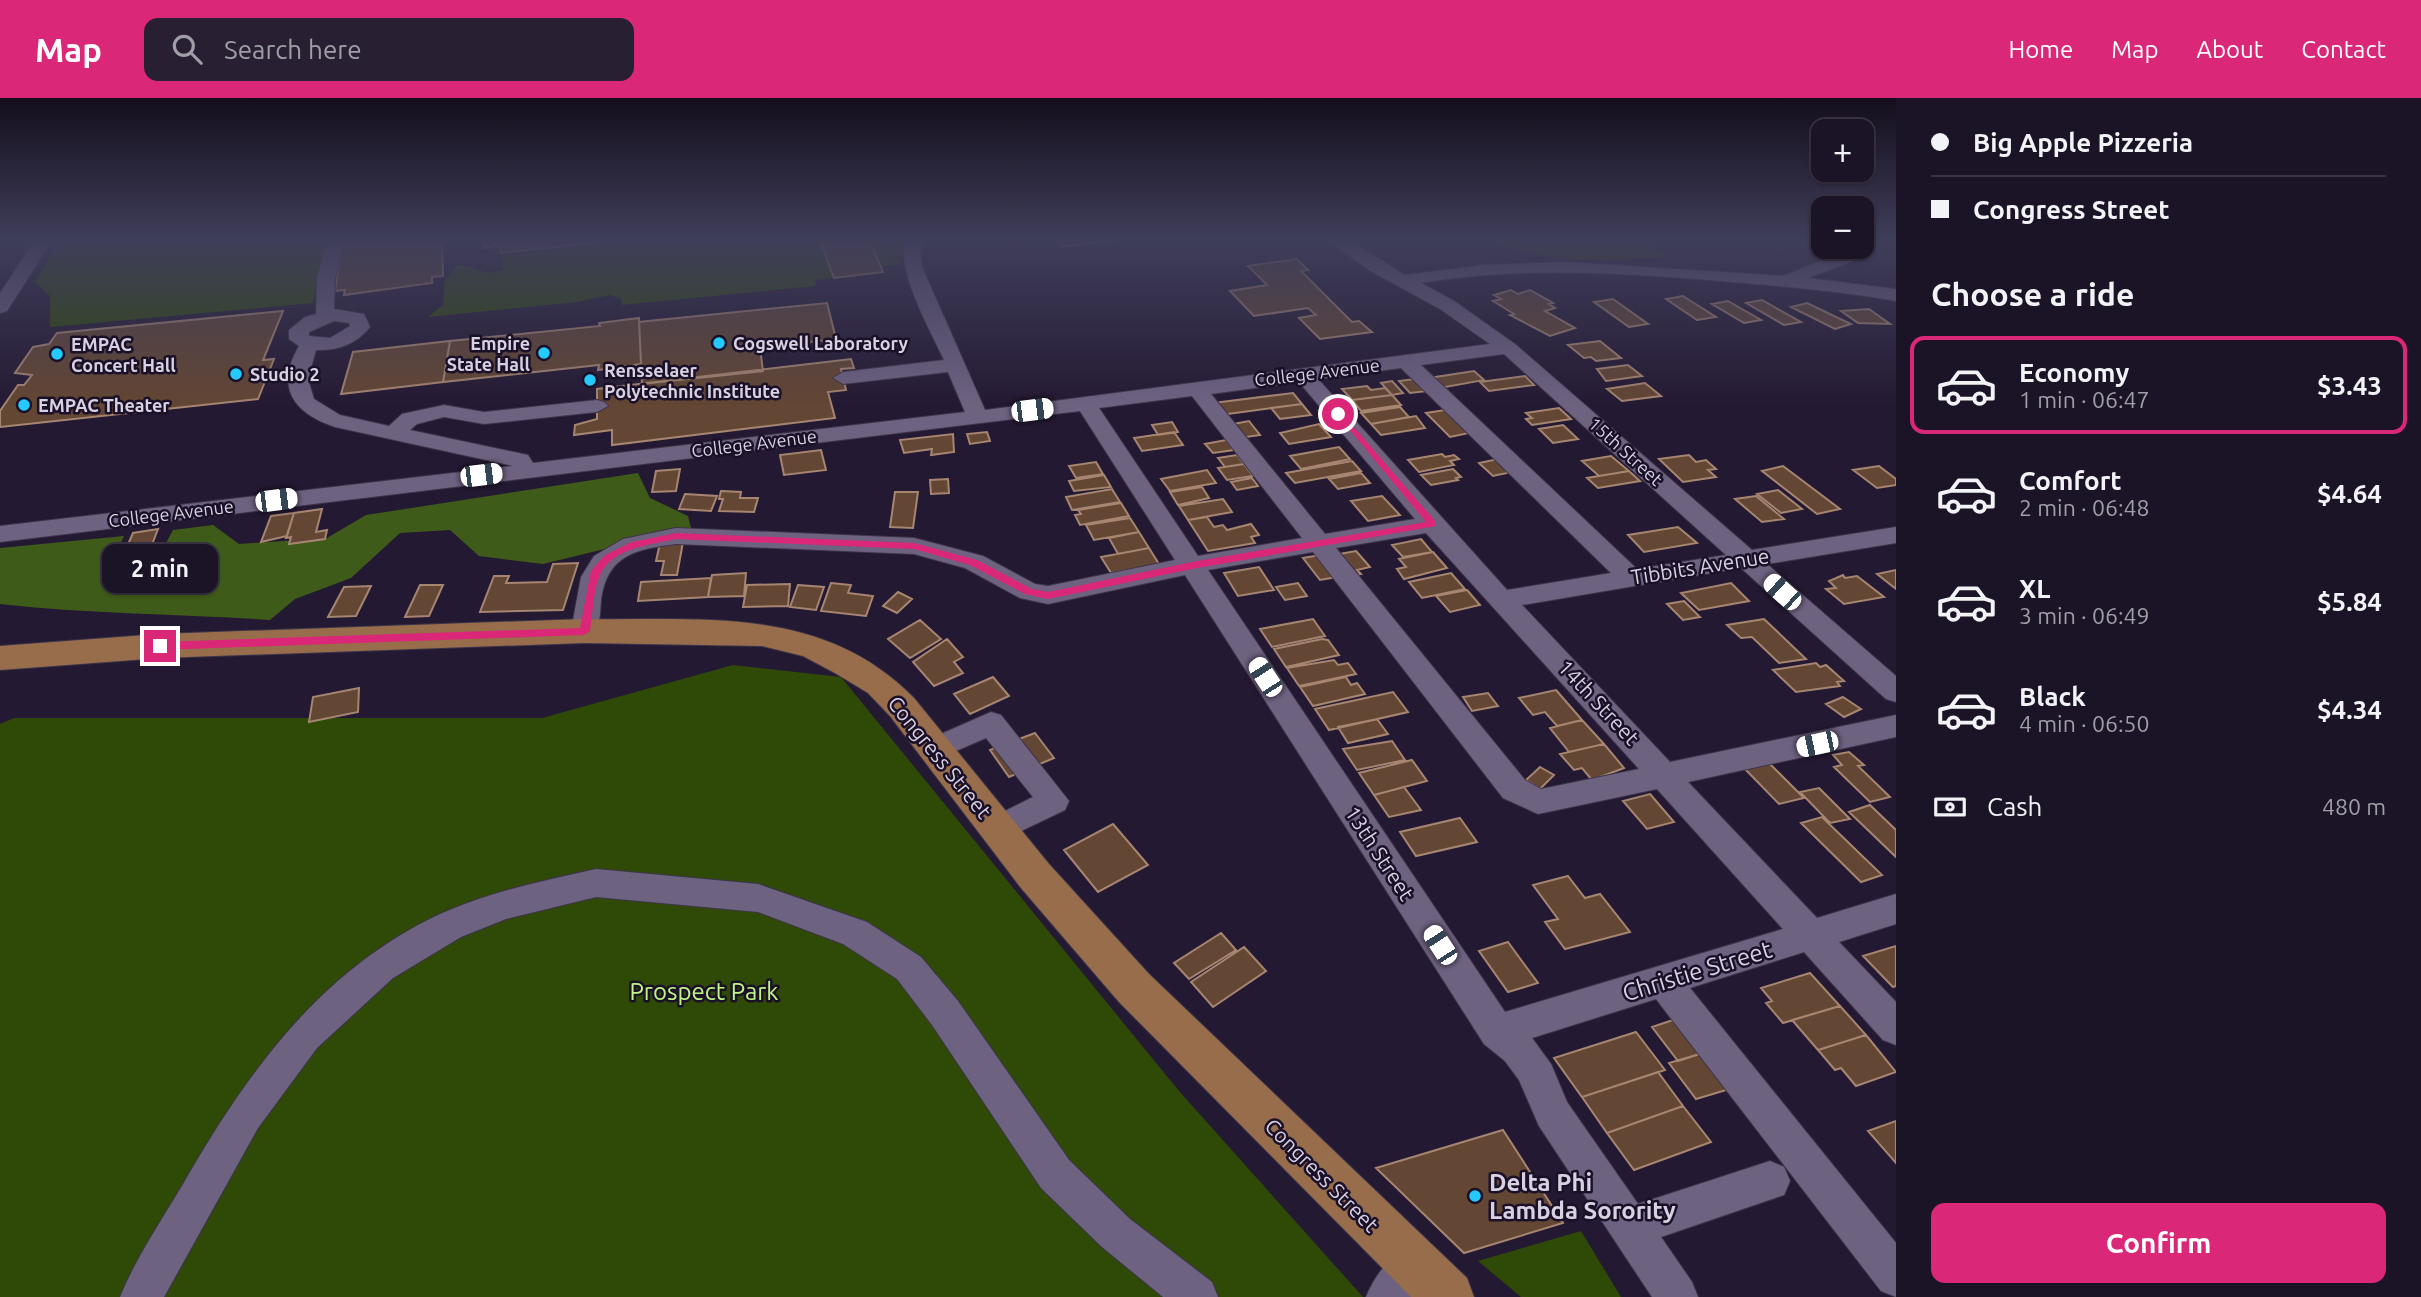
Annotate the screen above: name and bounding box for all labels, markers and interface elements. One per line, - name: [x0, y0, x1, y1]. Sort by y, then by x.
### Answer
- search box: [144, 18, 634, 81]
- icon: search: [168, 30, 206, 68]
- text: Map: [35, 31, 102, 68]
- text: Search here: [224, 35, 362, 64]
- text: Home: [2008, 36, 2073, 63]
- text: Map: [2111, 36, 2158, 63]
- text: About: [2196, 36, 2263, 63]
- text: Contact: [2301, 36, 2386, 63]
- map controls: [1811, 119, 1874, 259]
- button: +: [1811, 119, 1874, 182]
- text: Big Apple Pizzeria: [1973, 128, 2193, 157]
- text: Congress Street: [1973, 195, 2169, 224]
- button: −: [1811, 196, 1874, 259]
- text: Choose a ride: [1931, 276, 2134, 312]
- place label: Empire State Hall: [447, 333, 531, 374]
- place label: Cogswell Laboratory: [733, 333, 908, 353]
- place label: EMPAC Concert Hall: [71, 334, 176, 375]
- marker: Cogswell Laboratory: [711, 335, 727, 351]
- marker: Empire State Hall: [536, 345, 552, 361]
- marker: EMPAC Concert Hall: [49, 346, 65, 362]
- street label: College Avenue: [1253, 354, 1381, 390]
- icon: car: [1935, 354, 1998, 417]
- text: Economy: [2019, 358, 2129, 387]
- place label: Rensselaer Polytechnic Institute: [604, 360, 780, 401]
- place label: Studio 2: [250, 364, 320, 384]
- marker: Studio 2: [228, 366, 244, 382]
- text: $3.43: [2317, 371, 2382, 400]
- marker: Rensselaer Polytechnic Institute: [582, 372, 598, 388]
- text: 1 min · 06:47: [2019, 387, 2150, 412]
- place label: EMPAC Theater: [38, 395, 170, 415]
- marker: EMPAC Theater: [16, 397, 32, 413]
- car: [1010, 397, 1055, 423]
- route start: [1322, 398, 1354, 430]
- street label: 15th Street: [1585, 413, 1667, 489]
- street label: College Avenue: [690, 425, 818, 461]
- car: [459, 462, 504, 488]
- icon: car: [1935, 462, 1998, 525]
- text: Comfort: [2019, 466, 2122, 495]
- text: $4.64: [2317, 479, 2382, 508]
- car: [254, 487, 299, 513]
- street label: College Avenue: [107, 495, 235, 531]
- text: 2 min · 06:48: [2019, 495, 2150, 520]
- street label: Tibbits Avenue: [1629, 543, 1771, 589]
- callout: 2 min: [102, 545, 218, 594]
- text: 2 min: [131, 556, 189, 581]
- car: [1760, 570, 1805, 614]
- icon: car: [1935, 570, 1998, 633]
- text: XL: [2019, 574, 2050, 603]
- text: $5.84: [2317, 587, 2382, 616]
- text: 3 min · 06:49: [2019, 603, 2150, 628]
- route end: [144, 630, 176, 662]
- car: [1245, 654, 1286, 700]
- street label: 14th Street: [1554, 655, 1644, 749]
- icon: car: [1935, 678, 1998, 741]
- text: Black: [2019, 682, 2086, 711]
- street label: Congress Street: [883, 691, 997, 823]
- text: $4.34: [2317, 695, 2382, 724]
- text: 4 min · 06:50: [2019, 711, 2150, 736]
- car: [1795, 729, 1840, 759]
- icon: cash: [1931, 788, 1969, 826]
- text: Cash: [1987, 792, 2042, 821]
- text: 480 m: [2322, 794, 2386, 819]
- street label: 13th Street: [1341, 801, 1419, 905]
- car: [1420, 922, 1461, 968]
- street label: Christie Street: [1619, 935, 1775, 1007]
- park label: Prospect Park: [630, 978, 778, 1005]
- street label: Congress Street: [1260, 1113, 1384, 1237]
- place label: Delta Phi Lambda Sorority: [1489, 1169, 1676, 1224]
- marker: Delta Phi Lambda Sorority: [1467, 1188, 1483, 1204]
- button: Confirm: [1931, 1203, 2386, 1283]

